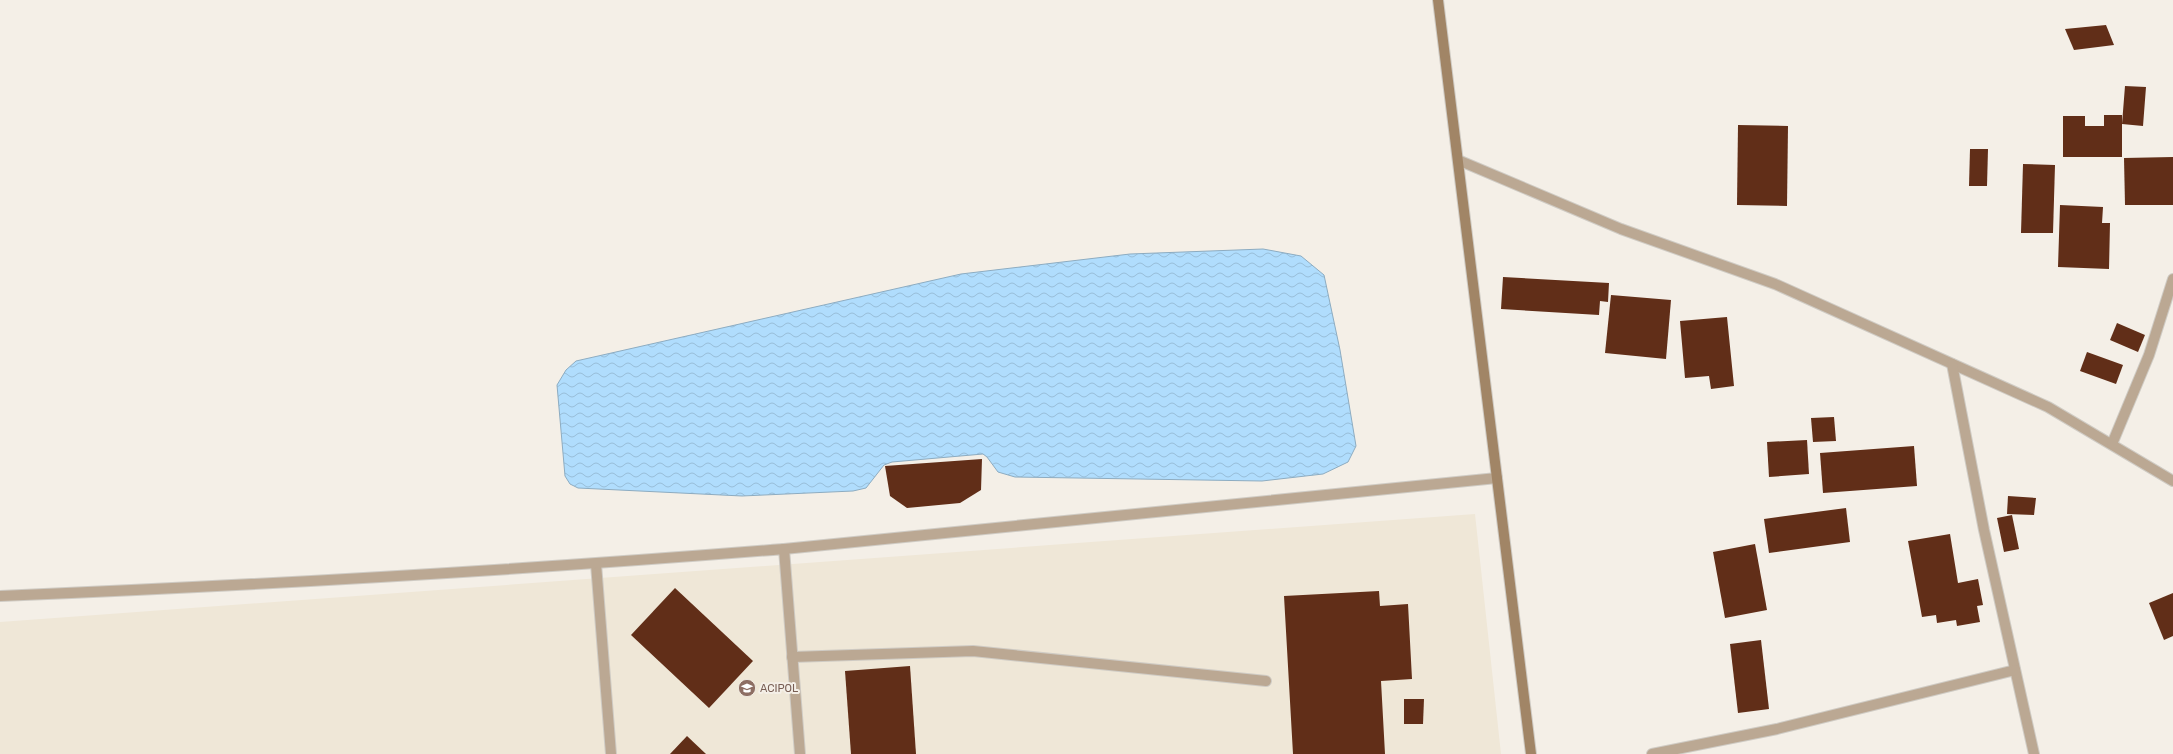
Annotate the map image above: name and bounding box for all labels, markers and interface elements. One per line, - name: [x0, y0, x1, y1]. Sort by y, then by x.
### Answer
- school or university icon: ACIPOL: [737, 678, 757, 698]
- place label: ACIPOL: [760, 682, 798, 695]

